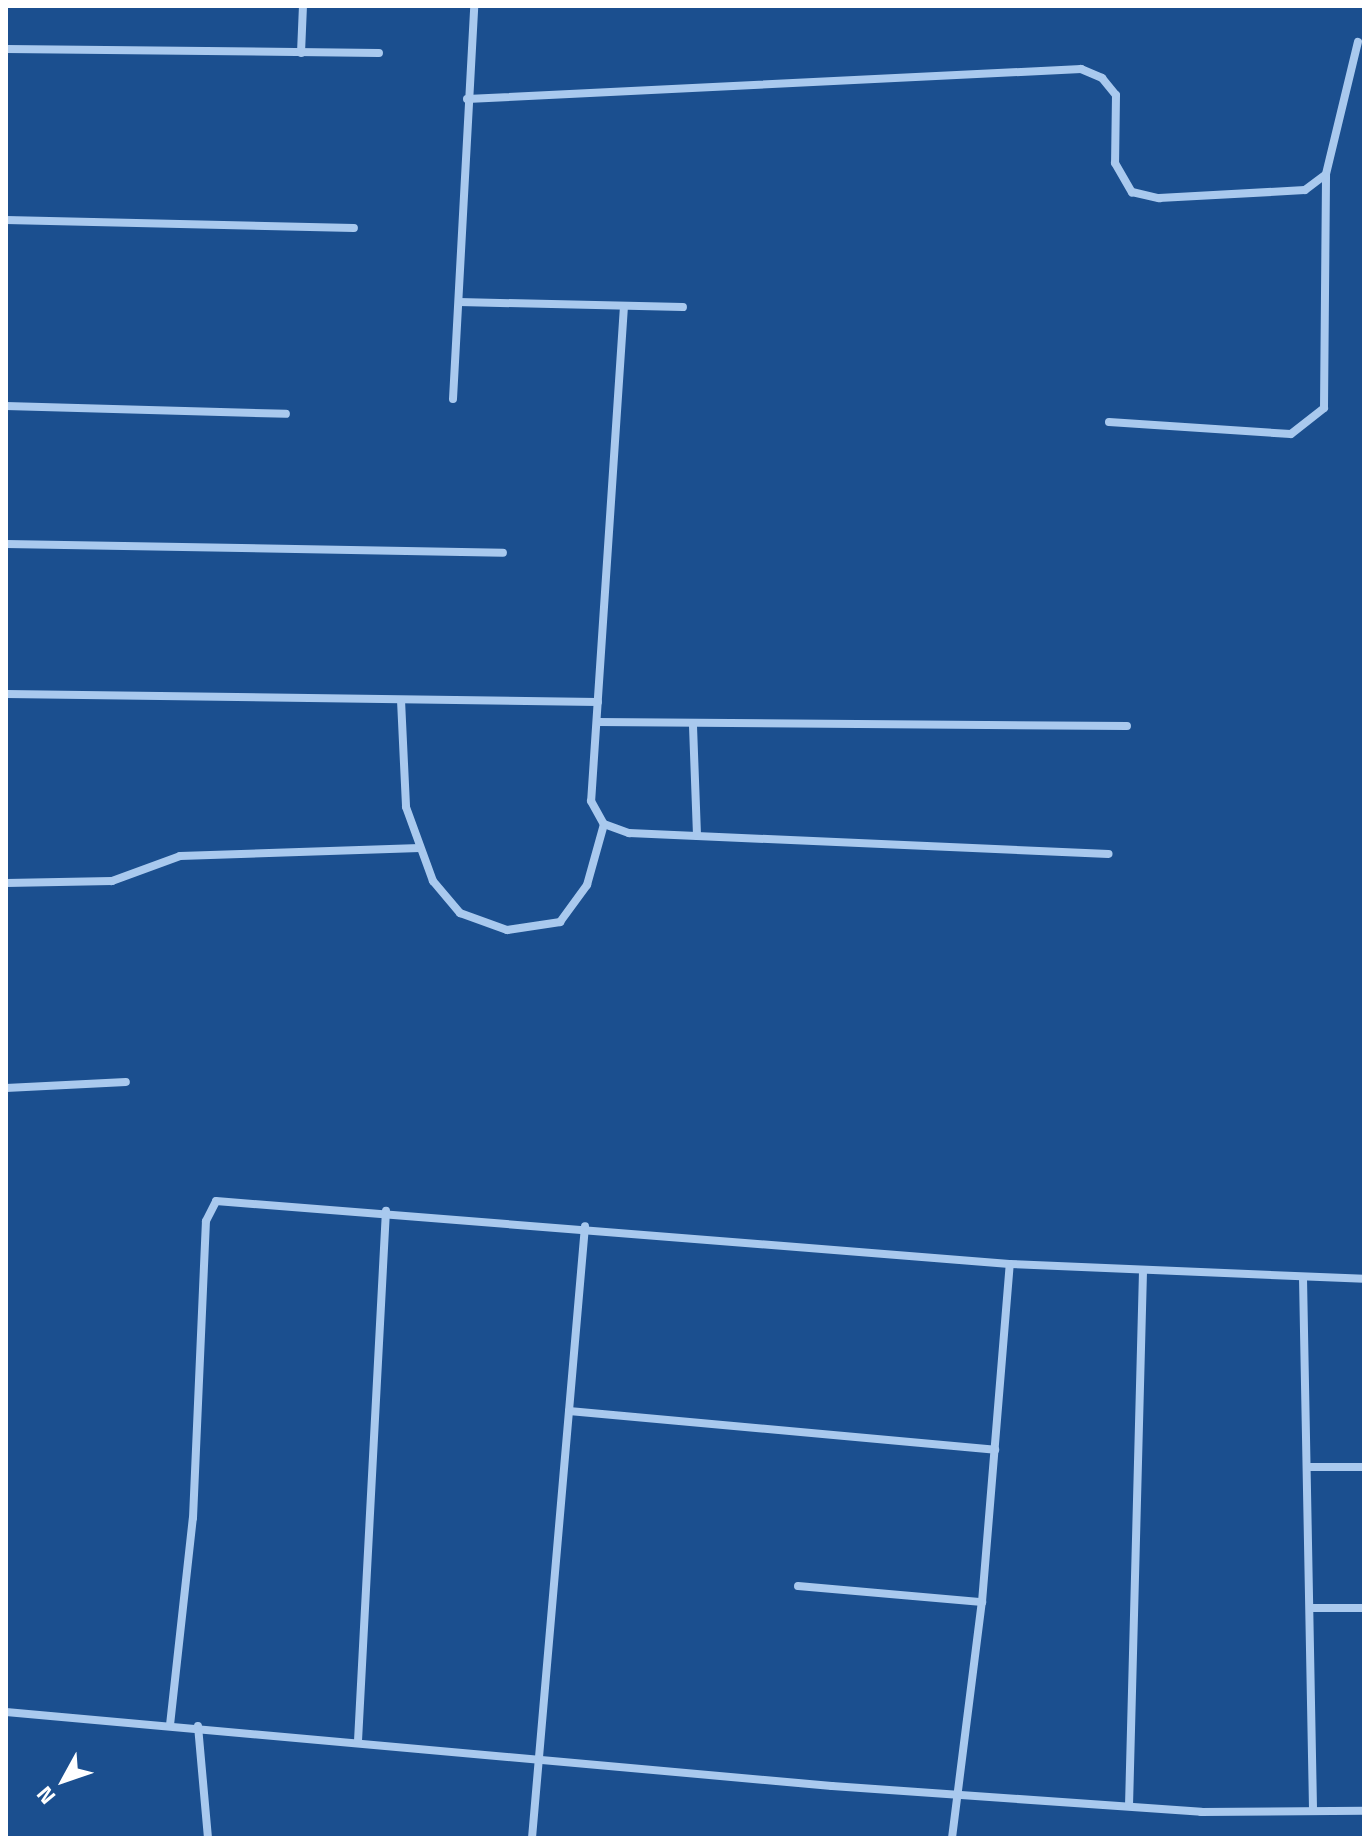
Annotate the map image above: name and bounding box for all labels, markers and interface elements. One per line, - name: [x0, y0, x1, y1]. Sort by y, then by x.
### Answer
- north arrow: [24, 1740, 104, 1820]
- text: N: [28, 1779, 64, 1812]

